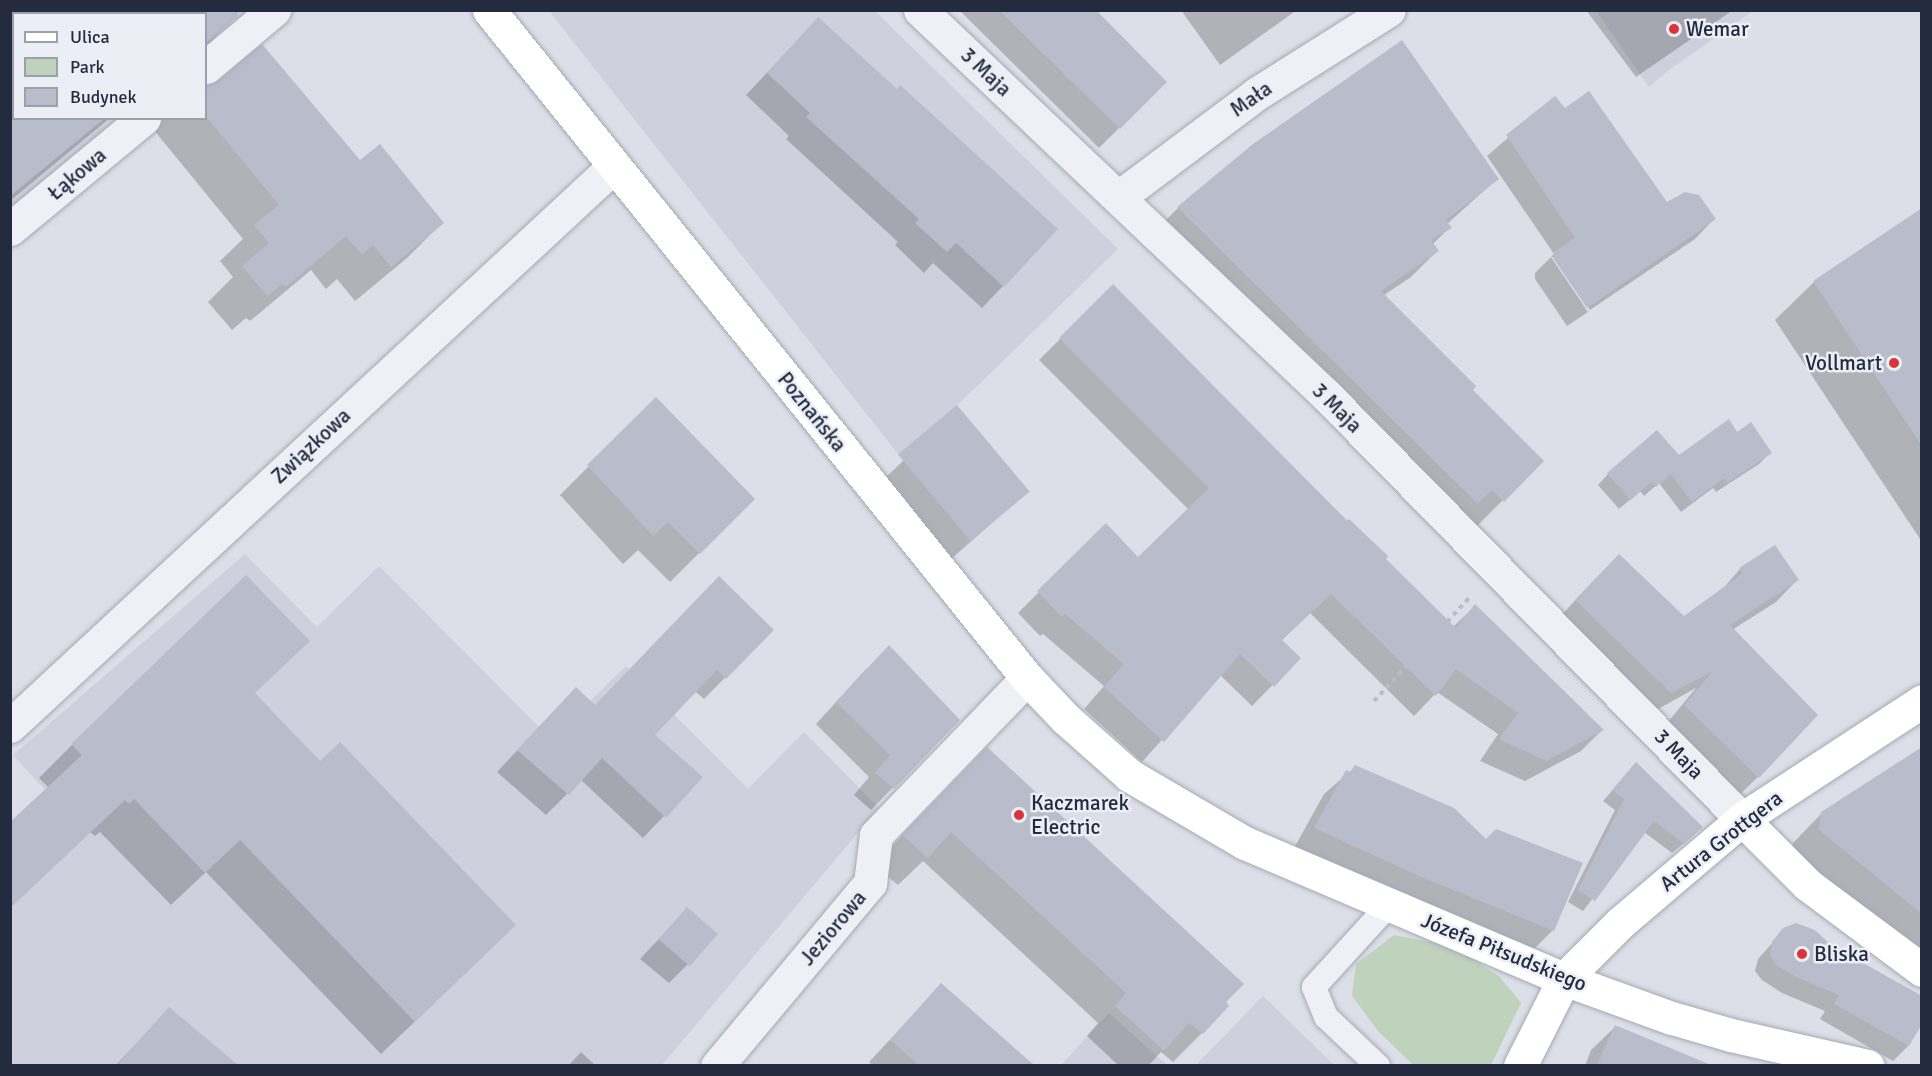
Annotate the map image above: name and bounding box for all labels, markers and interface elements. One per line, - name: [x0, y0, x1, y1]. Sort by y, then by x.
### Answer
- legend: [12, 12, 207, 120]
- place label: Wemar: [1686, 16, 1749, 42]
- marker: Wemar: [1667, 22, 1681, 36]
- text: Ulica: [70, 26, 110, 48]
- street label: 3 Maja: [955, 42, 1017, 102]
- text: Park: [70, 56, 105, 78]
- street label: Mała: [1225, 76, 1277, 122]
- text: Budynek: [70, 86, 137, 108]
- street label: Łąkowa: [43, 142, 111, 206]
- place label: Vollmart: [1805, 350, 1882, 376]
- marker: Vollmart: [1887, 356, 1901, 370]
- street label: Poznańska: [772, 367, 852, 457]
- street label: 3 Maja: [1307, 378, 1367, 438]
- street label: Związkowa: [266, 403, 356, 489]
- street label: 3 Maja: [1649, 724, 1709, 784]
- street label: Artura Grottgera: [1655, 785, 1787, 897]
- place label: Kaczmarek Electric: [1031, 790, 1129, 840]
- marker: Kaczmarek Electric: [1012, 808, 1026, 822]
- street label: Jeziorowa: [795, 886, 871, 970]
- street label: Józefa Piłsudskiego: [1418, 907, 1590, 997]
- place label: Bliska: [1814, 941, 1869, 967]
- marker: Bliska: [1795, 947, 1809, 961]

